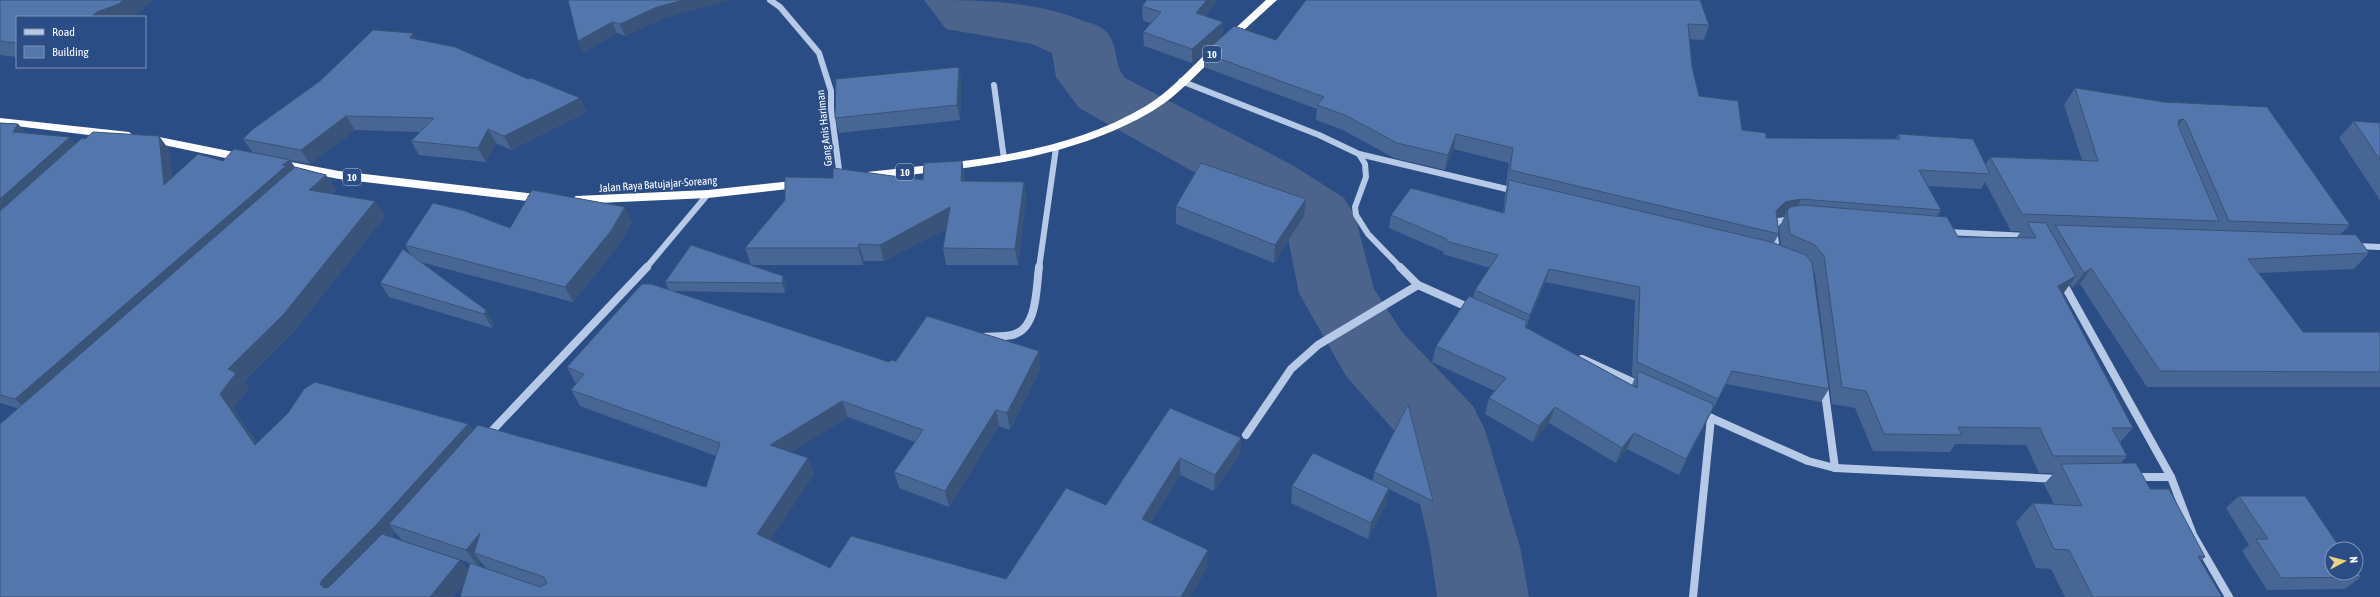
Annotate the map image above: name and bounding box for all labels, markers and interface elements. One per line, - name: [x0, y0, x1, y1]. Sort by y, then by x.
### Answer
- legend: [16, 16, 146, 68]
- text: Road: [52, 25, 75, 39]
- text: Building: [52, 45, 90, 59]
- road number: 10: [1203, 46, 1221, 62]
- street label: Gang Anis Hariman: [814, 89, 834, 167]
- road number: 10: [896, 164, 914, 180]
- road number: 10: [343, 169, 361, 185]
- street label: Jalan Raya Batujajar-Soreang: [598, 174, 718, 194]
- north arrow: [2324, 541, 2364, 581]
- text: N: [2348, 556, 2360, 564]

